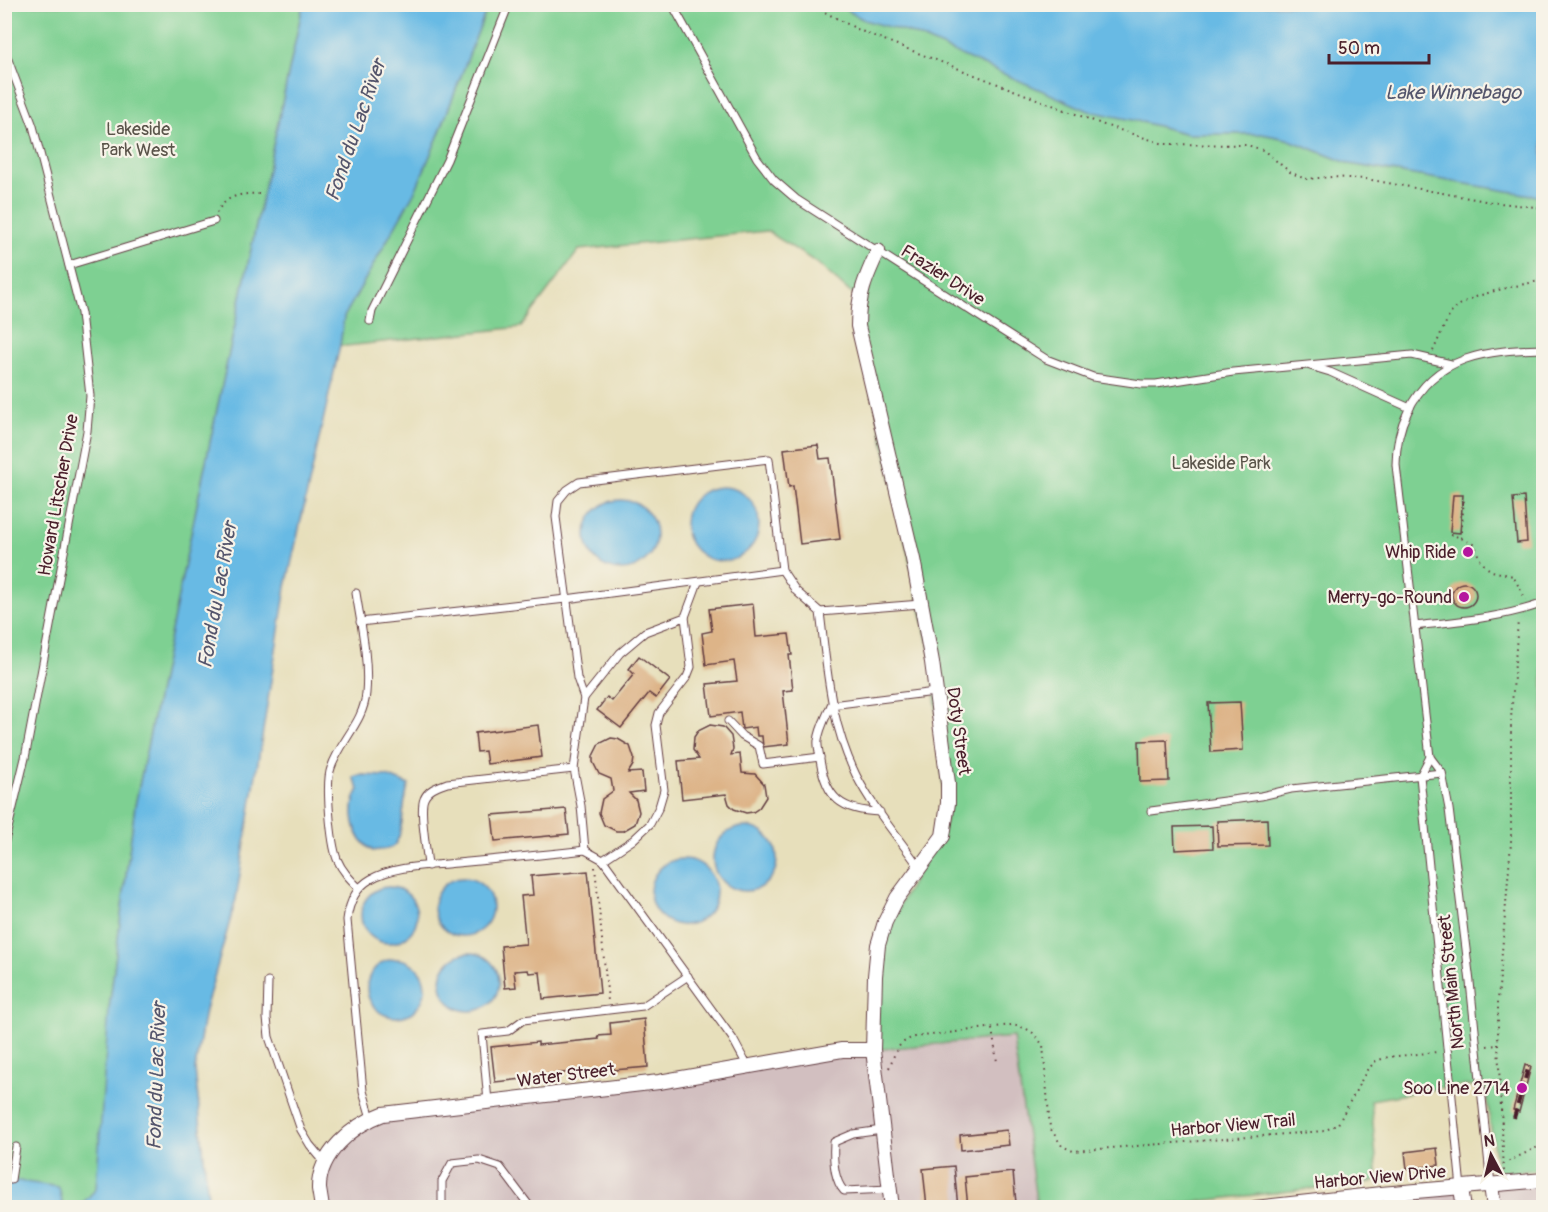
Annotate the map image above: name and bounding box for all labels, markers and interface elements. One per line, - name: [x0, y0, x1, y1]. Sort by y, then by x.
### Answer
- scale bar: [1329, 27, 1430, 65]
- text: 50 m: [1338, 37, 1380, 60]
- water label: Fond du Lac River: [320, 53, 392, 204]
- water label: Lake Winnebago: [1385, 80, 1522, 105]
- park label: Lakeside Park West: [101, 118, 176, 162]
- street label: Frazier Drive: [896, 240, 989, 311]
- street label: Howard Litscher Drive: [33, 412, 84, 578]
- park label: Lakeside Park: [1171, 452, 1271, 475]
- water label: Fond du Lac River: [192, 517, 243, 670]
- place label: Whip Ride: [1385, 541, 1456, 564]
- marker: Whip Ride: [1461, 545, 1475, 559]
- place label: Merry-go-Round: [1327, 586, 1452, 609]
- marker: Merry-go-Round: [1457, 590, 1471, 604]
- street label: Doty Street: [941, 686, 976, 777]
- street label: North Main Street: [1433, 913, 1470, 1050]
- water label: Fond du Lac River: [141, 999, 172, 1150]
- street label: Water Street: [516, 1058, 617, 1093]
- place label: Soo Line 2714: [1403, 1077, 1511, 1100]
- marker: Soo Line 2714: [1515, 1081, 1529, 1095]
- street label: Harbor View Trail: [1169, 1109, 1297, 1142]
- north arrow: [1461, 1125, 1521, 1185]
- text: N: [1483, 1130, 1496, 1152]
- street label: Harbor View Drive: [1313, 1160, 1447, 1195]

